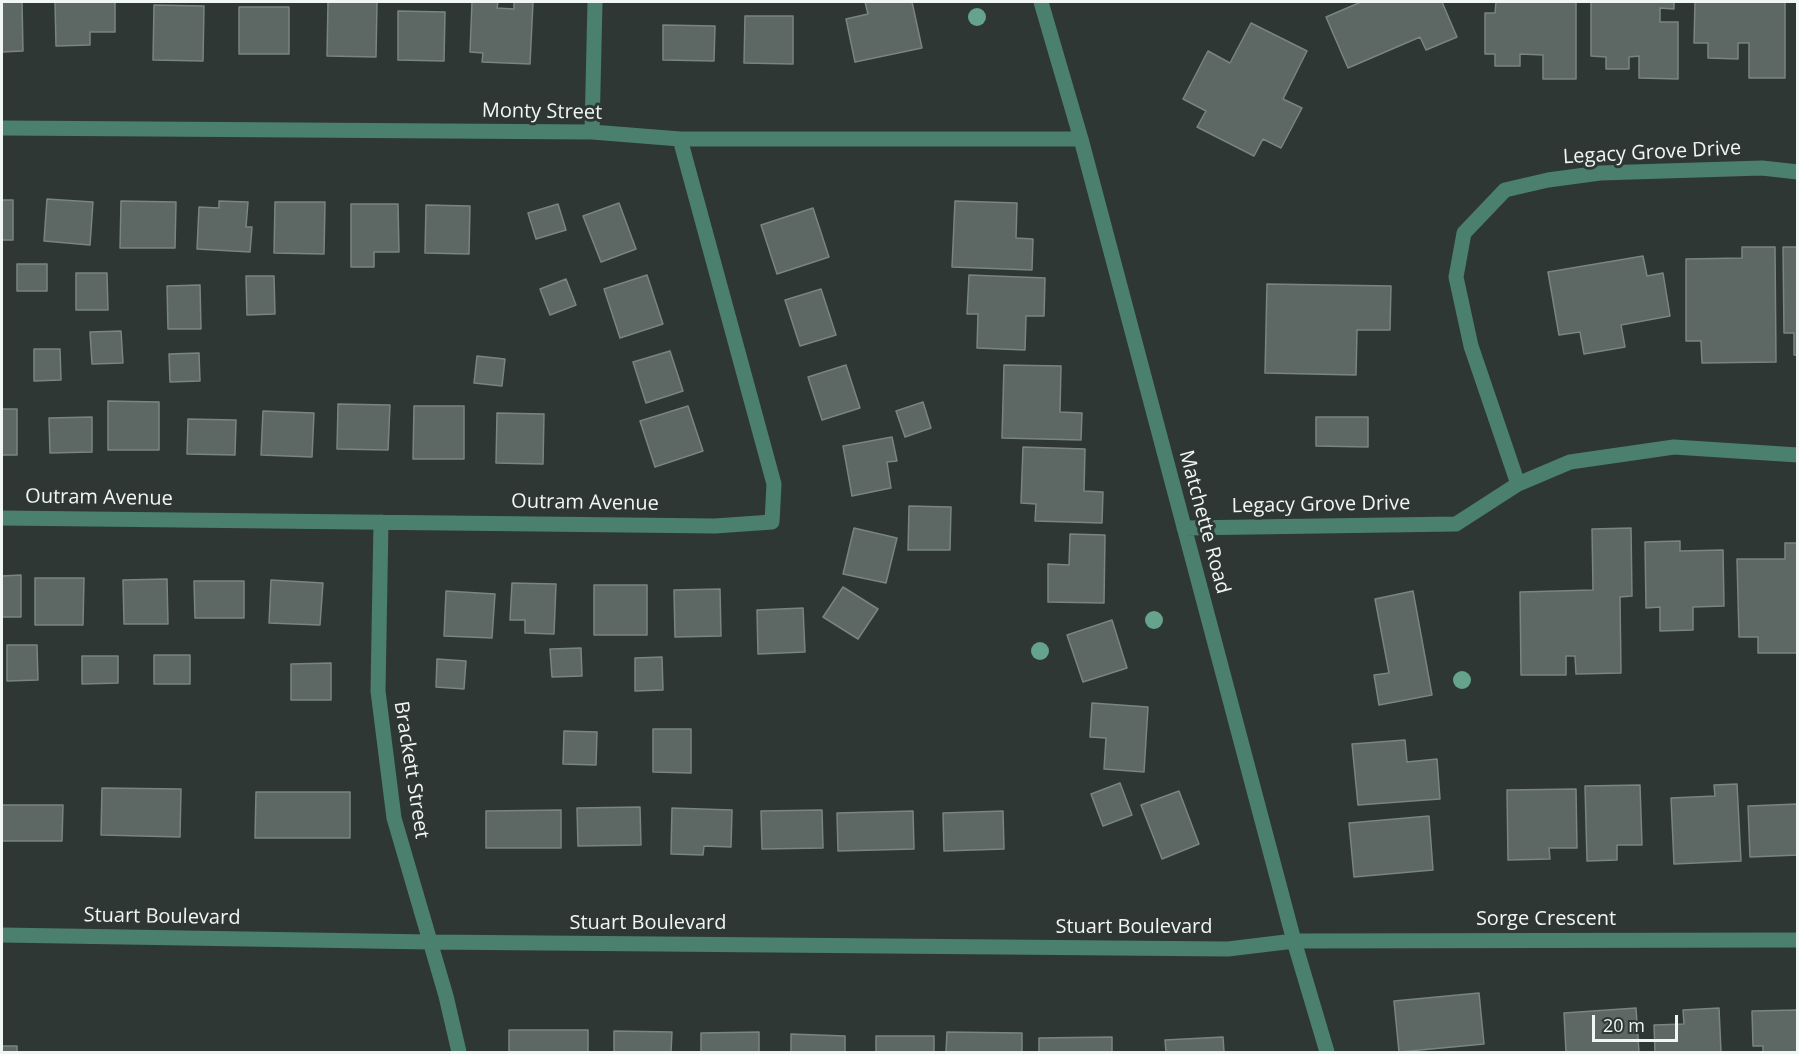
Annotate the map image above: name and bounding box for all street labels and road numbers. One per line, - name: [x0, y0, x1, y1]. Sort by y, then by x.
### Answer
- street label: Monty Street: [482, 99, 602, 125]
- street label: Legacy Grove Drive: [1562, 136, 1742, 170]
- street label: Matchette Road: [1173, 448, 1235, 596]
- street label: Outram Avenue: [25, 485, 173, 511]
- street label: Outram Avenue: [511, 490, 659, 516]
- street label: Legacy Grove Drive: [1232, 491, 1410, 519]
- street label: Brackett Street: [388, 700, 434, 840]
- street label: Stuart Boulevard: [83, 904, 241, 930]
- street label: Sorge Crescent: [1476, 907, 1616, 931]
- street label: Stuart Boulevard: [570, 911, 726, 935]
- street label: Stuart Boulevard: [1056, 915, 1212, 939]

